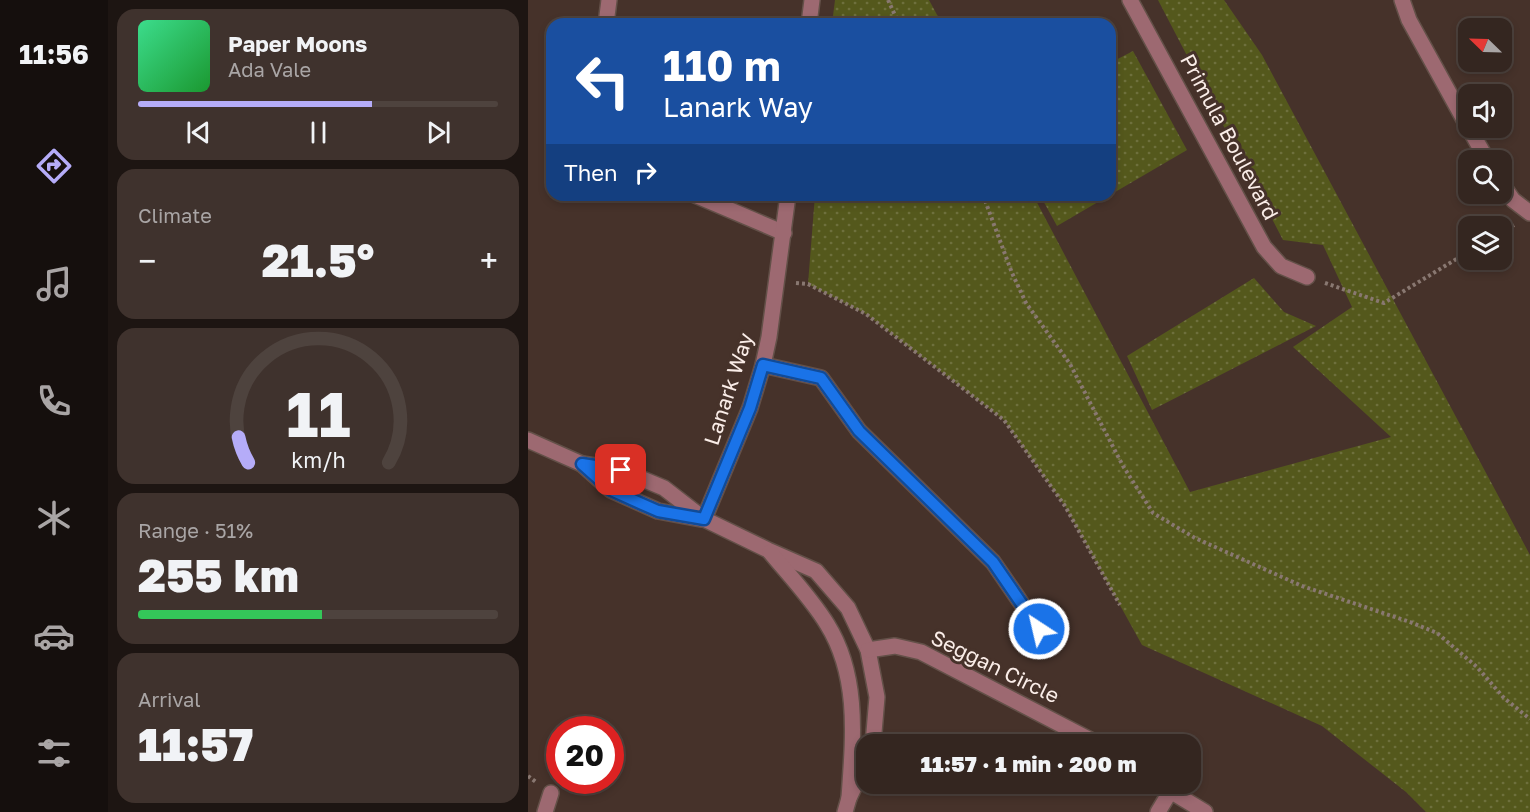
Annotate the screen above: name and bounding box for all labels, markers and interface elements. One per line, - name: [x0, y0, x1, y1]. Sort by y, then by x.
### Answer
- north arrow: [1458, 18, 1512, 72]
- map controls: [1458, 18, 1512, 270]
- text: Paper Moons: [228, 30, 367, 57]
- text: 11:56: [19, 38, 89, 70]
- text: 110 m: [663, 40, 781, 90]
- icon: left: [564, 42, 642, 120]
- street label: Primula Boulevard: [1175, 49, 1285, 224]
- text: Ada Vale: [228, 57, 311, 81]
- button: sound: [1458, 84, 1512, 138]
- text: Lanark Way: [663, 91, 813, 123]
- icon: previous: [182, 116, 215, 149]
- icon: pause: [302, 116, 335, 149]
- icon: next: [422, 116, 455, 149]
- icon: directions: [33, 145, 75, 187]
- button: search: [1458, 150, 1512, 204]
- icon: right: [629, 156, 662, 189]
- text: Then: [564, 159, 617, 186]
- text: Climate: [138, 203, 212, 227]
- button: layers: [1458, 216, 1512, 270]
- text: 21.5°: [262, 233, 374, 287]
- text: −: [138, 241, 156, 280]
- text: +: [480, 241, 498, 280]
- icon: music: [33, 263, 75, 305]
- street label: Lanark Way: [698, 329, 759, 448]
- text: 11: [286, 376, 350, 451]
- icon: phone: [33, 380, 75, 422]
- pin: [595, 444, 646, 495]
- text: km/h: [291, 447, 345, 473]
- icon: arrive: [604, 453, 637, 486]
- icon: climate: [33, 497, 75, 539]
- text: Range · 51%: [138, 518, 253, 542]
- text: 255 km: [138, 548, 299, 602]
- position arrow: [1007, 597, 1071, 661]
- icon: car: [33, 615, 75, 657]
- street label: Seggan Circle: [927, 624, 1064, 708]
- text: Arrival: [138, 687, 201, 711]
- speed limit sign: 20: [546, 716, 624, 794]
- text: 11:57: [138, 717, 253, 771]
- icon: filters: [33, 732, 75, 774]
- text: 11:57 · 1 min · 200 m: [920, 750, 1137, 777]

